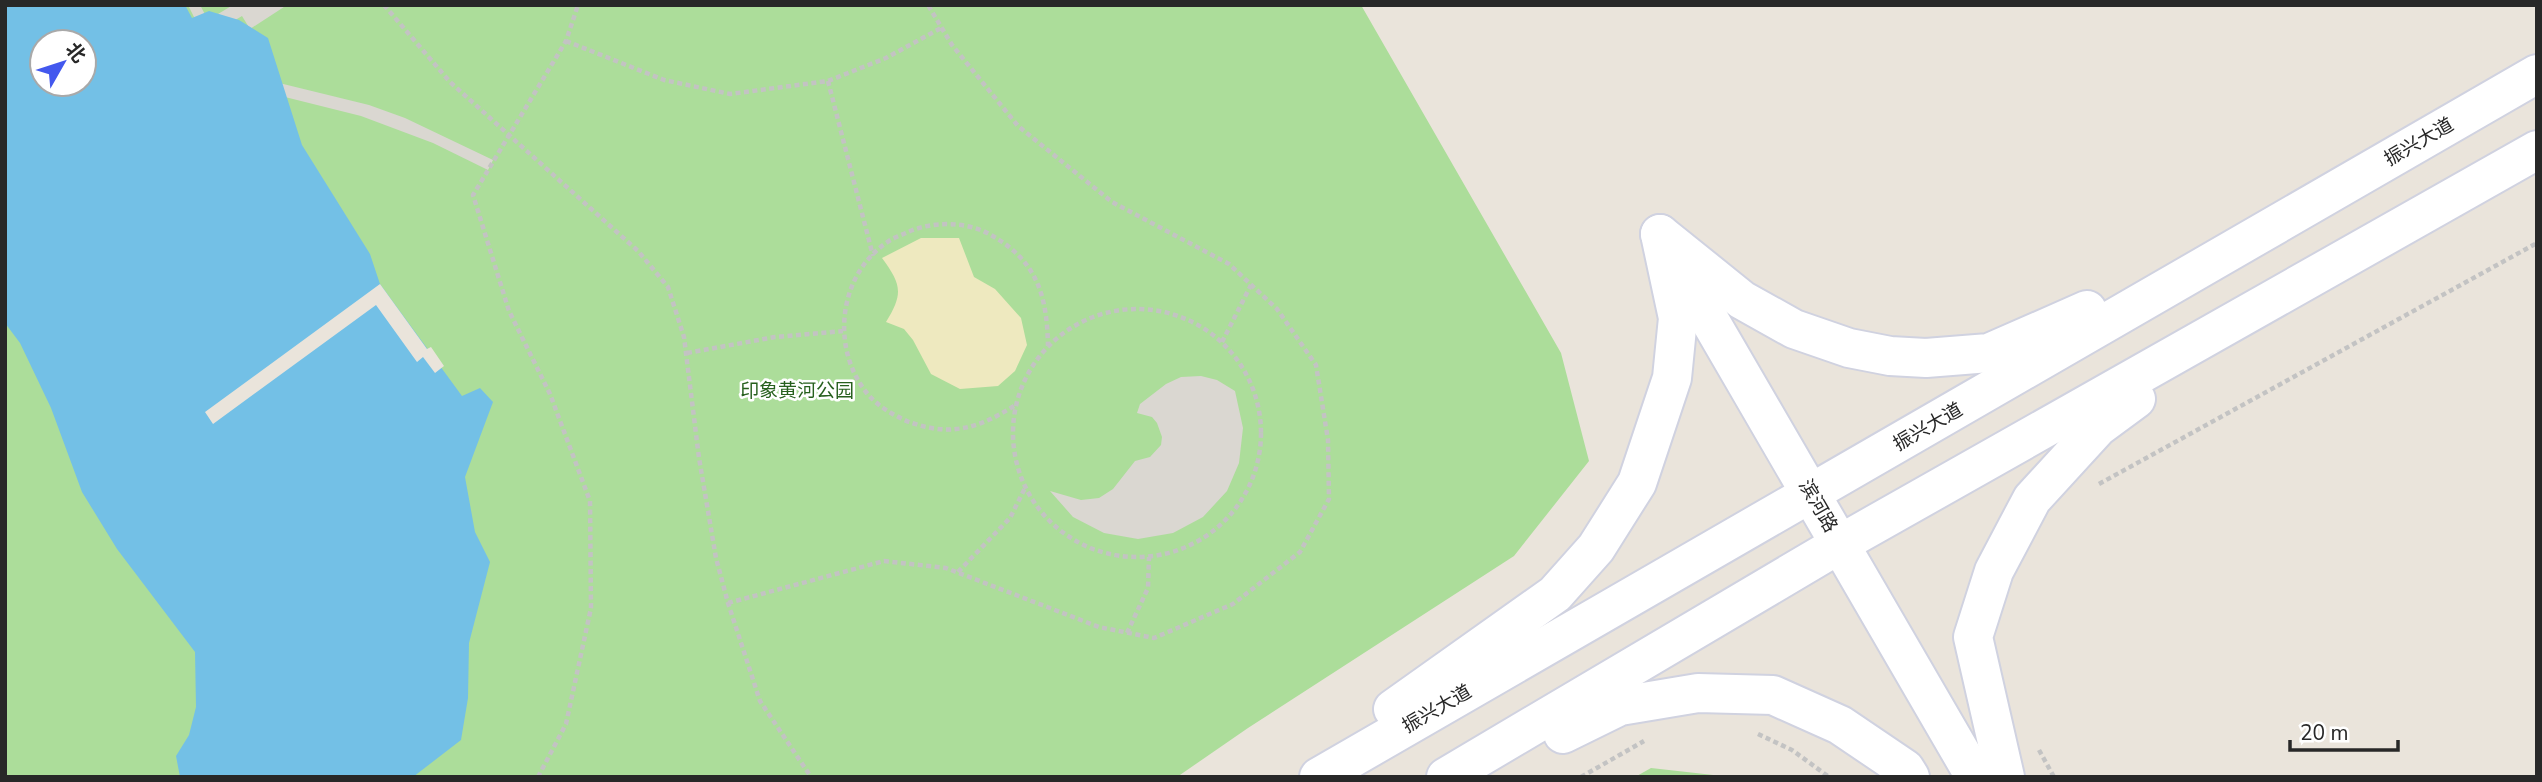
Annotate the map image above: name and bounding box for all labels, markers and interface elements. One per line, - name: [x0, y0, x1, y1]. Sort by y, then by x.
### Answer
- north arrow: [28, 28, 98, 98]
- text: 北: [59, 37, 92, 69]
- street label: 振兴大道: [2380, 112, 2458, 172]
- park label: 印象黄河公园: [740, 378, 854, 404]
- street label: 振兴大道: [1889, 397, 1967, 457]
- street label: 滨河路: [1792, 475, 1844, 537]
- street label: 振兴大道: [1398, 679, 1476, 739]
- scale bar: [2290, 708, 2398, 752]
- text: 20 m: [2300, 719, 2349, 747]

